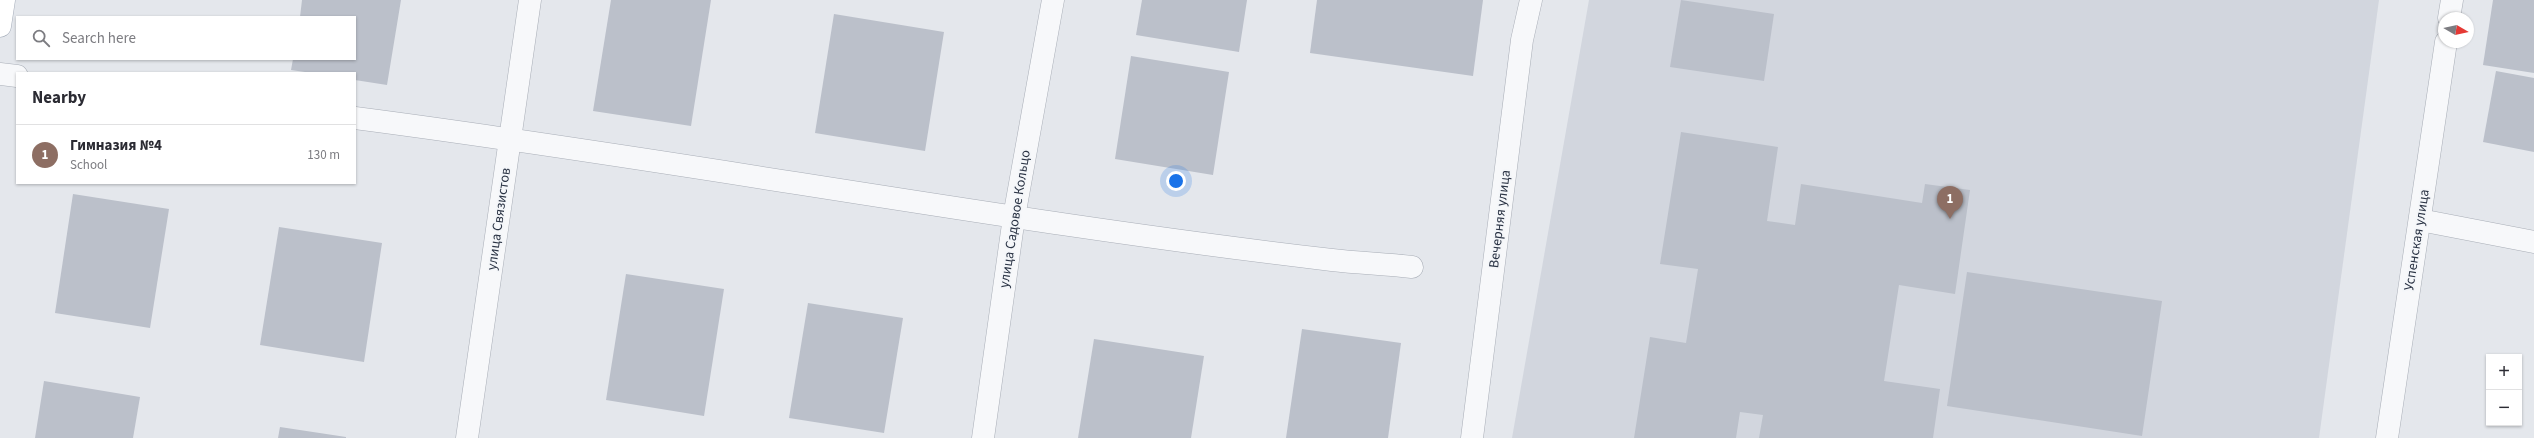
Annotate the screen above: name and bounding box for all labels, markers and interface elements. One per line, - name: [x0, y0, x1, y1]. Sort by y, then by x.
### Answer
- north arrow: [2438, 12, 2474, 48]
- search box: [16, 16, 356, 60]
- icon: search: [30, 27, 52, 49]
- text: Search here: [62, 28, 136, 49]
- text: Nearby: [32, 86, 86, 110]
- text: Гимназия №4: [70, 135, 162, 156]
- text: 1: [42, 146, 48, 164]
- text: 130 m: [307, 146, 340, 164]
- street label: улица Садовое Кольцо: [994, 149, 1036, 289]
- text: School: [70, 156, 107, 174]
- street label: улица Связистов: [482, 166, 516, 272]
- street label: Вечерняя улица: [1484, 169, 1516, 269]
- your location: [1166, 171, 1186, 191]
- pin: 1: [1937, 186, 1963, 219]
- street label: Успенская улица: [2399, 188, 2435, 292]
- map controls: [2486, 354, 2522, 426]
- button: +: [2486, 354, 2522, 390]
- button: −: [2486, 390, 2522, 426]

